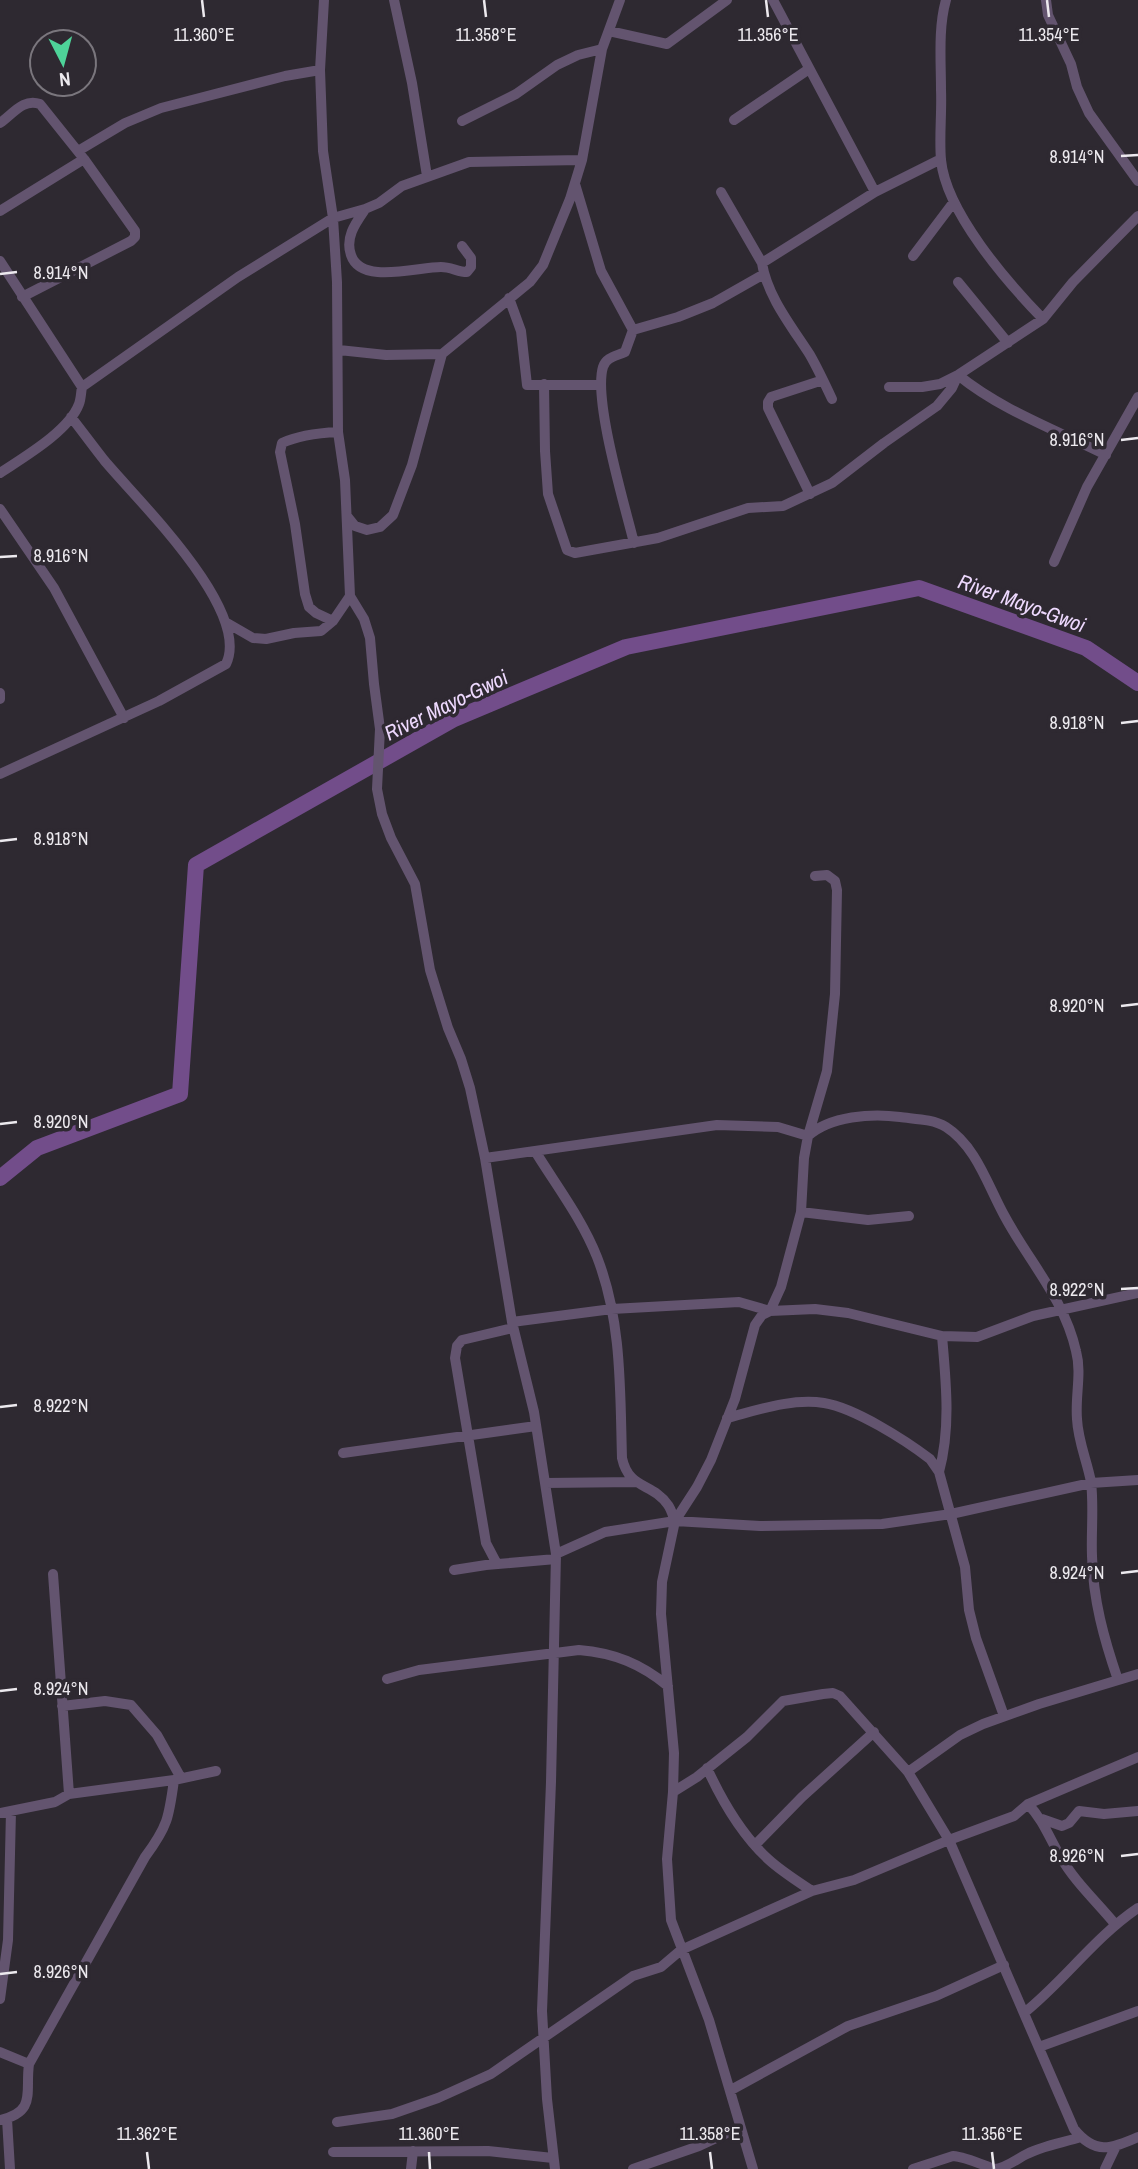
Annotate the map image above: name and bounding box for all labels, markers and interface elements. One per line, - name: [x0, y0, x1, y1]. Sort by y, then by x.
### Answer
- text: 11.360°E: [173, 22, 235, 47]
- text: 11.358°E: [455, 22, 517, 47]
- text: 11.356°E: [737, 22, 799, 47]
- text: 11.354°E: [1018, 22, 1080, 47]
- north arrow: [28, 28, 98, 98]
- text: N: [58, 66, 72, 93]
- text: 8.914°N: [1050, 144, 1104, 169]
- text: 8.914°N: [34, 260, 88, 285]
- text: 8.916°N: [1050, 427, 1104, 452]
- text: 8.916°N: [34, 543, 88, 568]
- water label: River Mayo-Gwoi: [954, 566, 1090, 640]
- water label: River Mayo-Gwoi: [379, 663, 513, 747]
- text: 8.918°N: [1050, 710, 1104, 735]
- text: 8.918°N: [34, 826, 88, 851]
- text: 8.920°N: [1050, 993, 1104, 1018]
- text: 8.920°N: [34, 1109, 88, 1134]
- text: 8.922°N: [1050, 1277, 1104, 1302]
- text: 8.922°N: [34, 1393, 88, 1418]
- text: 8.924°N: [1050, 1560, 1104, 1585]
- text: 8.924°N: [34, 1676, 88, 1701]
- text: 8.926°N: [1050, 1843, 1104, 1868]
- text: 8.926°N: [34, 1959, 88, 1984]
- text: 11.362°E: [116, 2121, 178, 2146]
- text: 11.360°E: [398, 2121, 460, 2146]
- text: 11.358°E: [679, 2121, 741, 2146]
- text: 11.356°E: [961, 2121, 1023, 2146]

